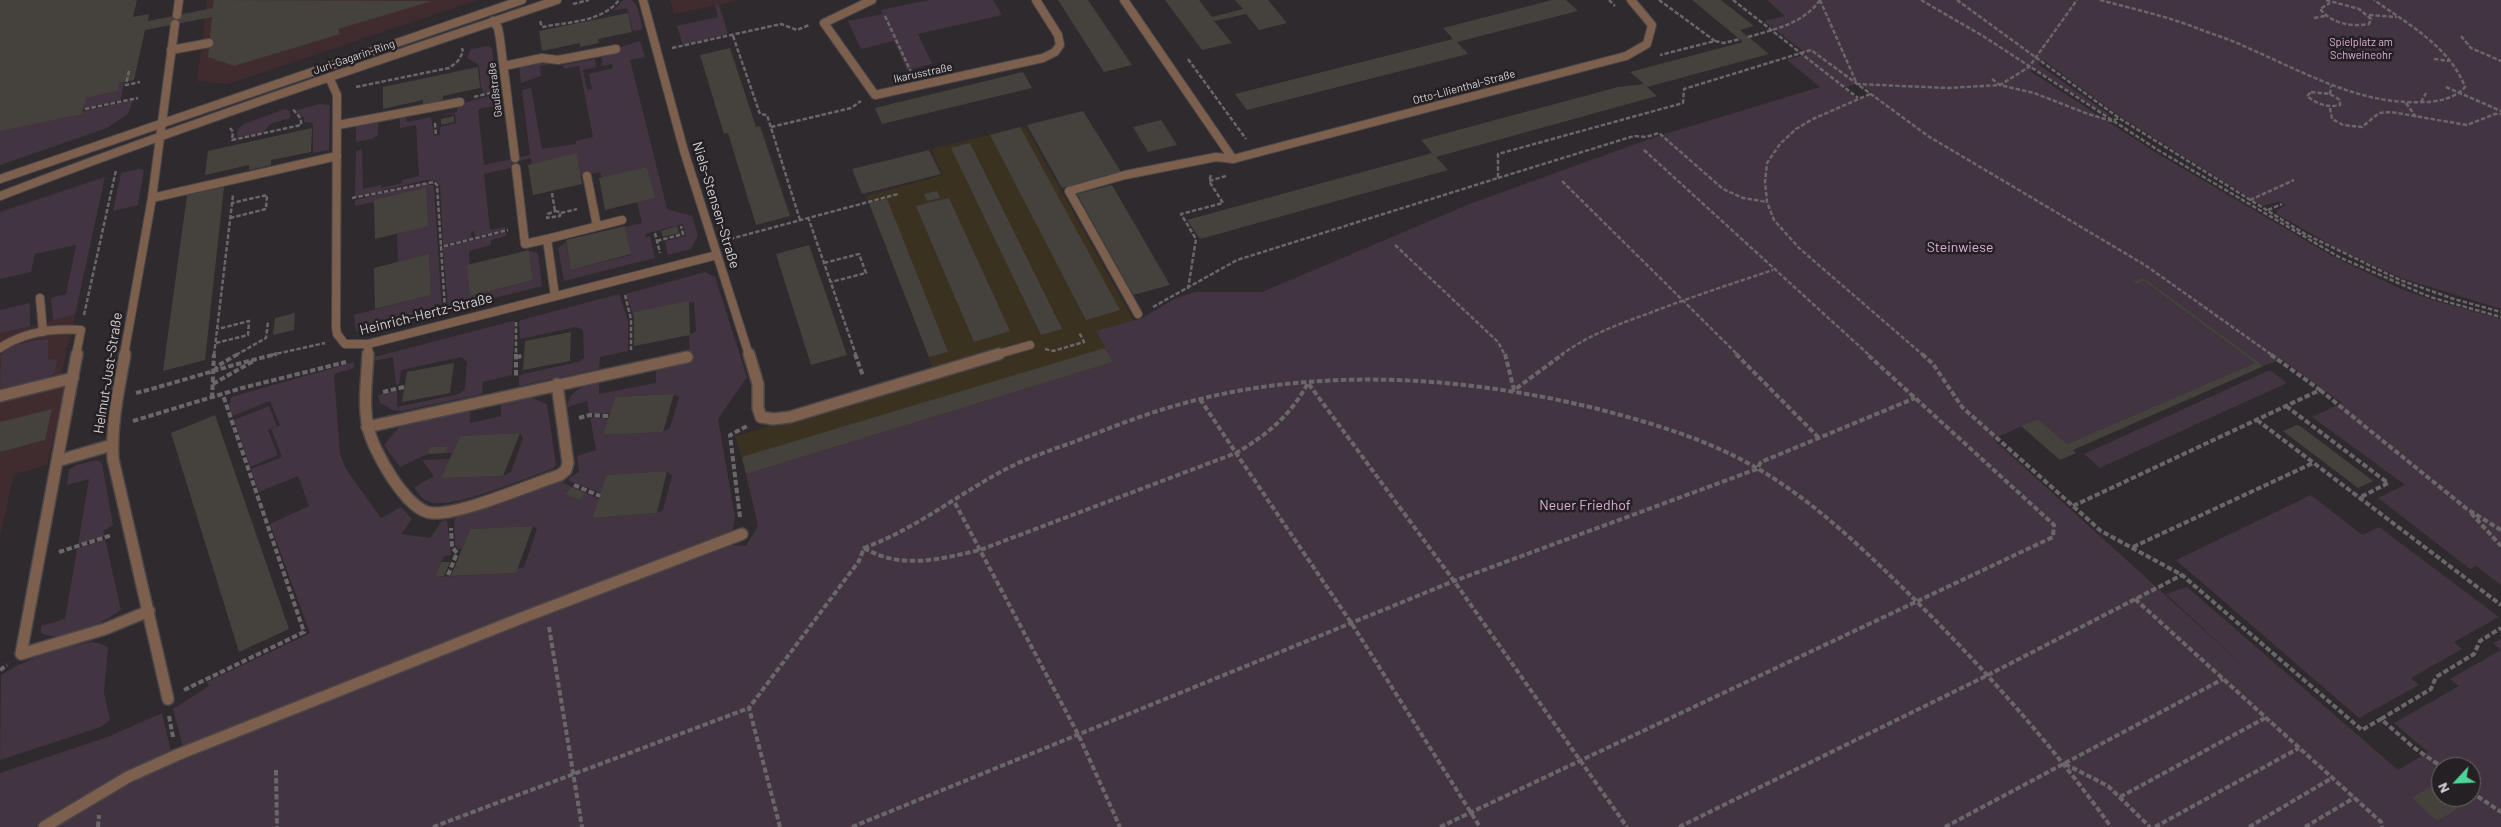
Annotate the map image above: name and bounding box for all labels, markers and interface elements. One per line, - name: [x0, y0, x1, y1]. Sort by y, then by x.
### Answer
- park label: Spielplatz am Schweineohr: [2329, 35, 2393, 61]
- street label: Juri-Gagarin-Ring: [311, 37, 397, 77]
- street label: Ikarusstraße: [892, 60, 954, 86]
- street label: Gaußstraße: [485, 62, 505, 118]
- street label: Otto-Lilienthal-Straße: [1411, 67, 1517, 107]
- street label: Niels-Stensen-Straße: [689, 139, 743, 271]
- park label: Steinwiese: [1927, 239, 1993, 255]
- street label: Heinrich-Hertz-Straße: [358, 289, 494, 339]
- street label: Helmut-Just-Straße: [90, 311, 126, 435]
- park label: Neuer Friedhof: [1539, 497, 1631, 513]
- north arrow: [2431, 757, 2481, 807]
- text: N: [2433, 780, 2453, 796]

